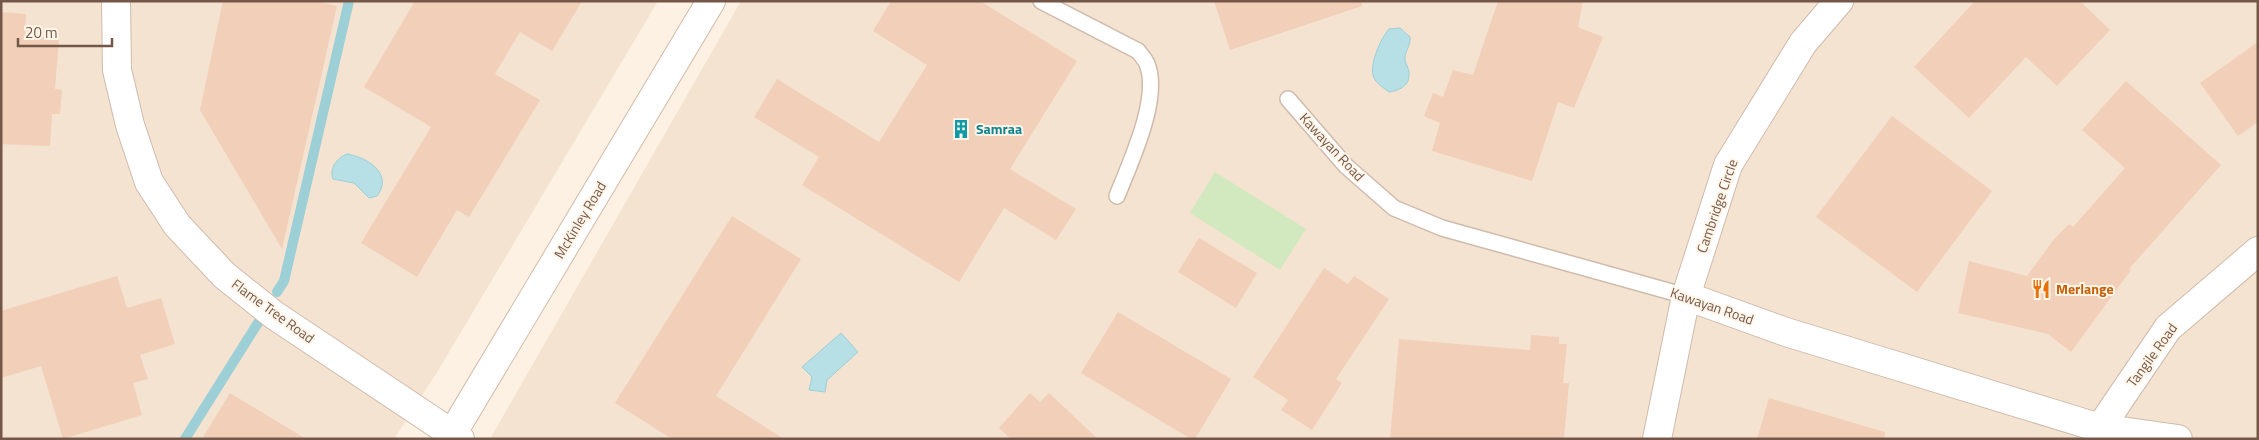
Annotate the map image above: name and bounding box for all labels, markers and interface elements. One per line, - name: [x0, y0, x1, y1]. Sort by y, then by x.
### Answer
- scale bar: [18, 15, 111, 47]
- text: 20 m: [25, 21, 58, 44]
- street label: Kawayan Road: [1295, 108, 1370, 186]
- building icon: Samraa: [950, 118, 972, 140]
- place label: Samraa: [976, 118, 1022, 139]
- street label: Cambridge Circle: [1691, 156, 1742, 256]
- street label: McKinley Road: [548, 177, 611, 262]
- street label: Flame Tree Road: [228, 273, 319, 348]
- restaurant icon: Merlange: [2030, 278, 2052, 300]
- place label: Merlange: [2056, 278, 2114, 299]
- street label: Kawayan Road: [1668, 281, 1757, 330]
- street label: Tangile Road: [2121, 318, 2182, 391]

